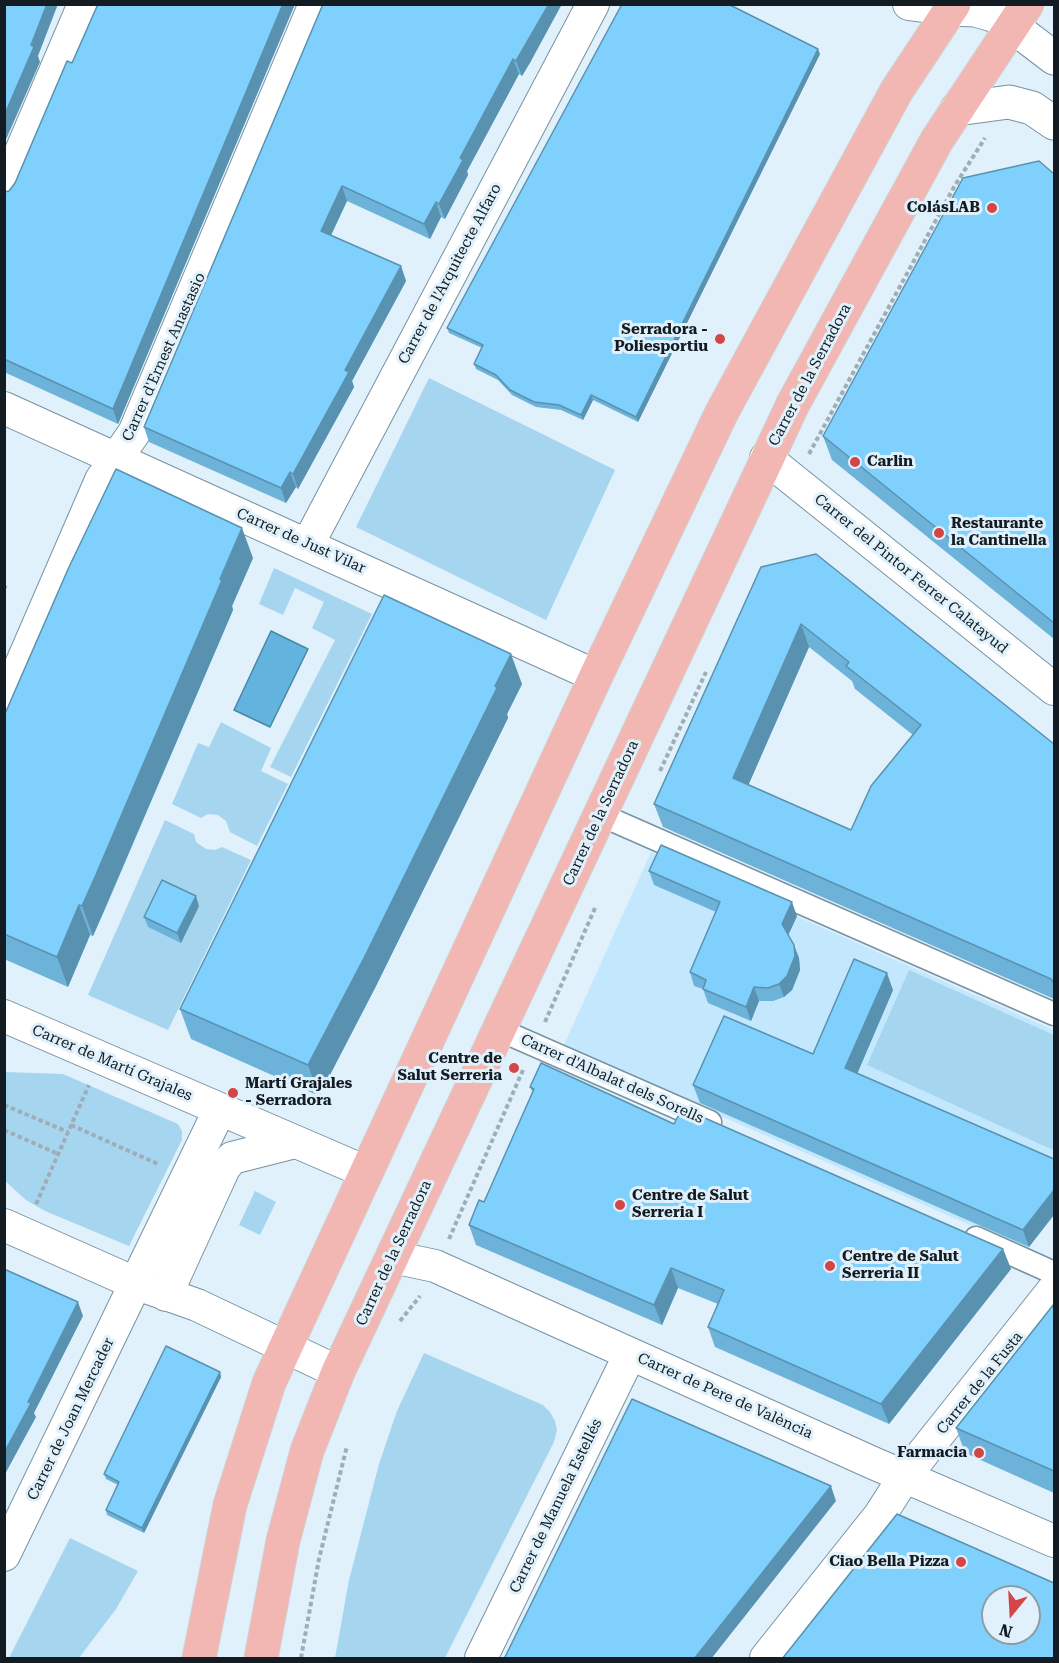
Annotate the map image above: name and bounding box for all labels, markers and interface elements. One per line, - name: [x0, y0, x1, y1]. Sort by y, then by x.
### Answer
- street label: Carrer de l'Arquitecte Alfaro: [395, 181, 505, 367]
- place label: ColásLAB: [907, 199, 980, 217]
- marker: ColásLAB: [985, 201, 999, 215]
- street label: Carrer d'Ernest Anastasio: [119, 270, 209, 444]
- street label: Carrer de la Serradora: [765, 301, 855, 449]
- place label: Serradora - Poliesportiu: [614, 321, 708, 356]
- marker: Serradora - Poliesportiu: [713, 332, 727, 346]
- place label: Carlin: [867, 453, 913, 471]
- marker: Carlin: [848, 455, 862, 469]
- street label: Carrer del Pintor Ferrer Calatayud: [811, 490, 1011, 658]
- street label: Carrer de Just Vilar: [234, 504, 368, 578]
- place label: Restaurante la Cantinella: [951, 515, 1046, 550]
- marker: Restaurante la Cantinella: [932, 526, 946, 540]
- street label: Carrer de la Serradora: [559, 737, 643, 889]
- street label: Carrer de Martí Grajales: [29, 1021, 195, 1105]
- street label: Carrer d'Albalat dels Sorells: [518, 1030, 706, 1128]
- place label: Centre de Salut Serreria: [397, 1050, 502, 1085]
- marker: Centre de Salut Serreria: [507, 1061, 521, 1075]
- place label: Martí Grajales - Serradora: [245, 1075, 352, 1110]
- marker: Martí Grajales - Serradora: [226, 1086, 240, 1100]
- street label: Carrer de la Serradora: [352, 1177, 436, 1329]
- place label: Centre de Salut Serreria I: [632, 1187, 749, 1222]
- marker: Centre de Salut Serreria I: [613, 1198, 627, 1212]
- place label: Centre de Salut Serreria II: [842, 1248, 959, 1283]
- marker: Centre de Salut Serreria II: [823, 1259, 837, 1273]
- street label: Carrer de la Fusta: [933, 1328, 1027, 1438]
- street label: Carrer de Joan Mercader: [24, 1335, 118, 1503]
- street label: Carrer de Pere de València: [635, 1349, 815, 1443]
- street label: Carrer de Manuela Estellés: [506, 1416, 606, 1596]
- place label: Farmacia: [897, 1444, 967, 1462]
- marker: Farmacia: [972, 1446, 986, 1460]
- place label: Ciao Bella Pizza: [829, 1553, 949, 1571]
- marker: Ciao Bella Pizza: [954, 1555, 968, 1569]
- north arrow: [981, 1585, 1041, 1645]
- text: N: [997, 1620, 1015, 1642]

